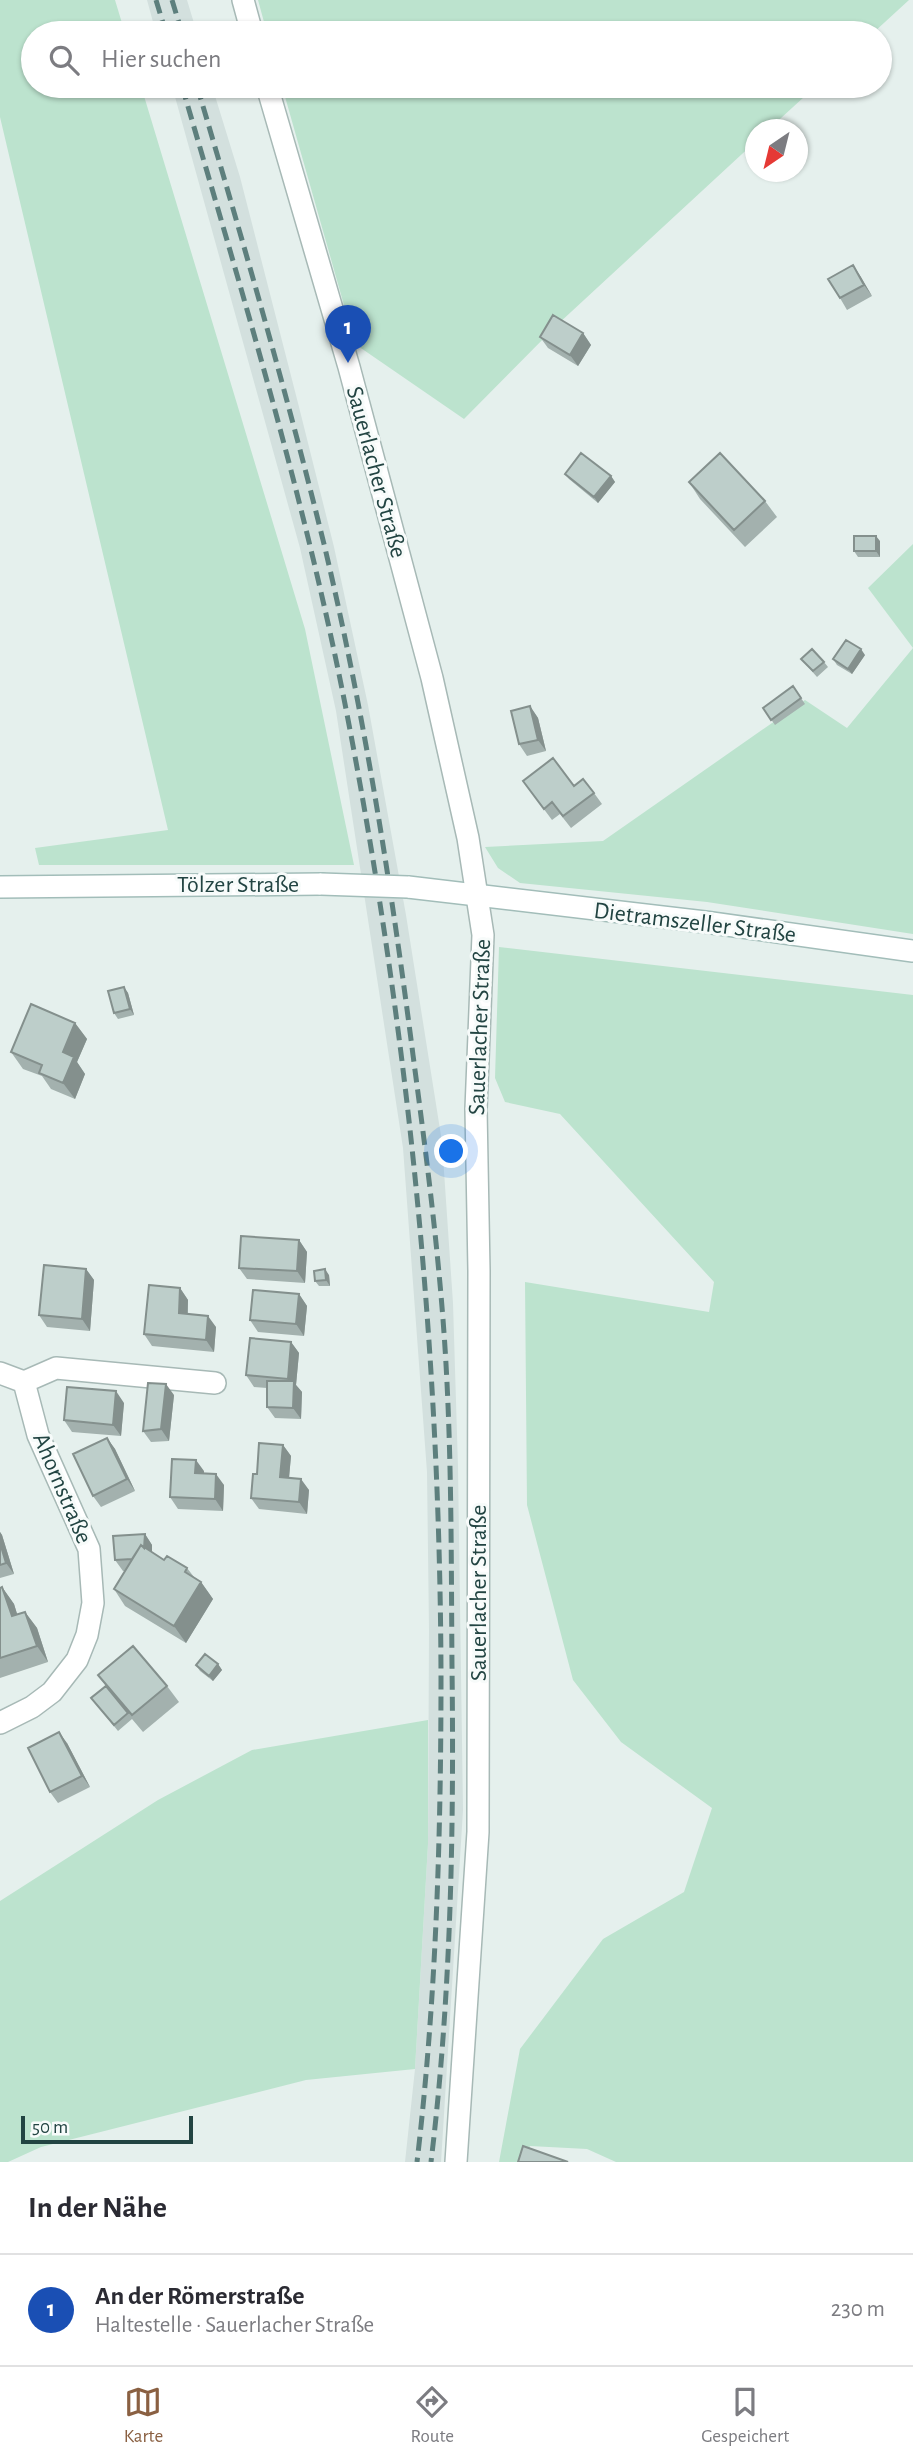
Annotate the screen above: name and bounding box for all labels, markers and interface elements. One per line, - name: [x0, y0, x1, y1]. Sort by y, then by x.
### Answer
- search box: [21, 21, 892, 98]
- icon: search: [45, 41, 83, 79]
- text: Hier suchen: [101, 46, 222, 72]
- north arrow: [745, 119, 808, 182]
- pin: 1: [325, 305, 371, 363]
- street label: Sauerlacher Straße: [342, 384, 410, 561]
- street label: Tölzer Straße: [177, 873, 299, 897]
- street label: Dietramszeller Straße: [592, 899, 797, 947]
- street label: Sauerlacher Straße: [465, 938, 495, 1116]
- your location: [434, 1134, 468, 1168]
- street label: Ahornstraße: [28, 1430, 96, 1547]
- street label: Sauerlacher Straße: [467, 1505, 491, 1681]
- scale bar: [21, 2113, 192, 2145]
- text: 50 m: [32, 2118, 68, 2137]
- text: In der Nähe: [28, 2193, 167, 2223]
- text: An der Römerstraße: [95, 2283, 304, 2309]
- text: 1: [47, 2298, 55, 2321]
- text: 230 m: [831, 2298, 885, 2321]
- text: Haltestelle · Sauerlacher Straße: [95, 2314, 374, 2337]
- tab: Karte: [124, 2383, 163, 2448]
- tab: Route: [411, 2383, 454, 2448]
- tab: Gespeichert: [701, 2383, 789, 2448]

